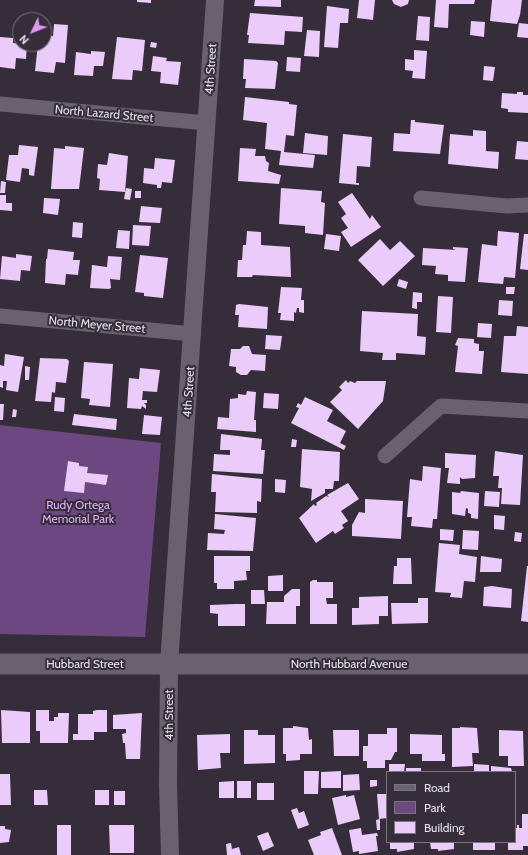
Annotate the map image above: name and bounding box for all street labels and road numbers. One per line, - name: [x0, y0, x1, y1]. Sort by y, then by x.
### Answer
- street label: 4th Street: [202, 43, 220, 95]
- street label: North Lazard Street: [54, 103, 154, 125]
- street label: North Meyer Street: [48, 314, 146, 336]
- street label: 4th Street: [180, 366, 198, 418]
- street label: Hubbard Street: [46, 657, 124, 671]
- street label: North Hubbard Avenue: [291, 657, 407, 671]
- street label: 4th Street: [162, 689, 176, 741]

